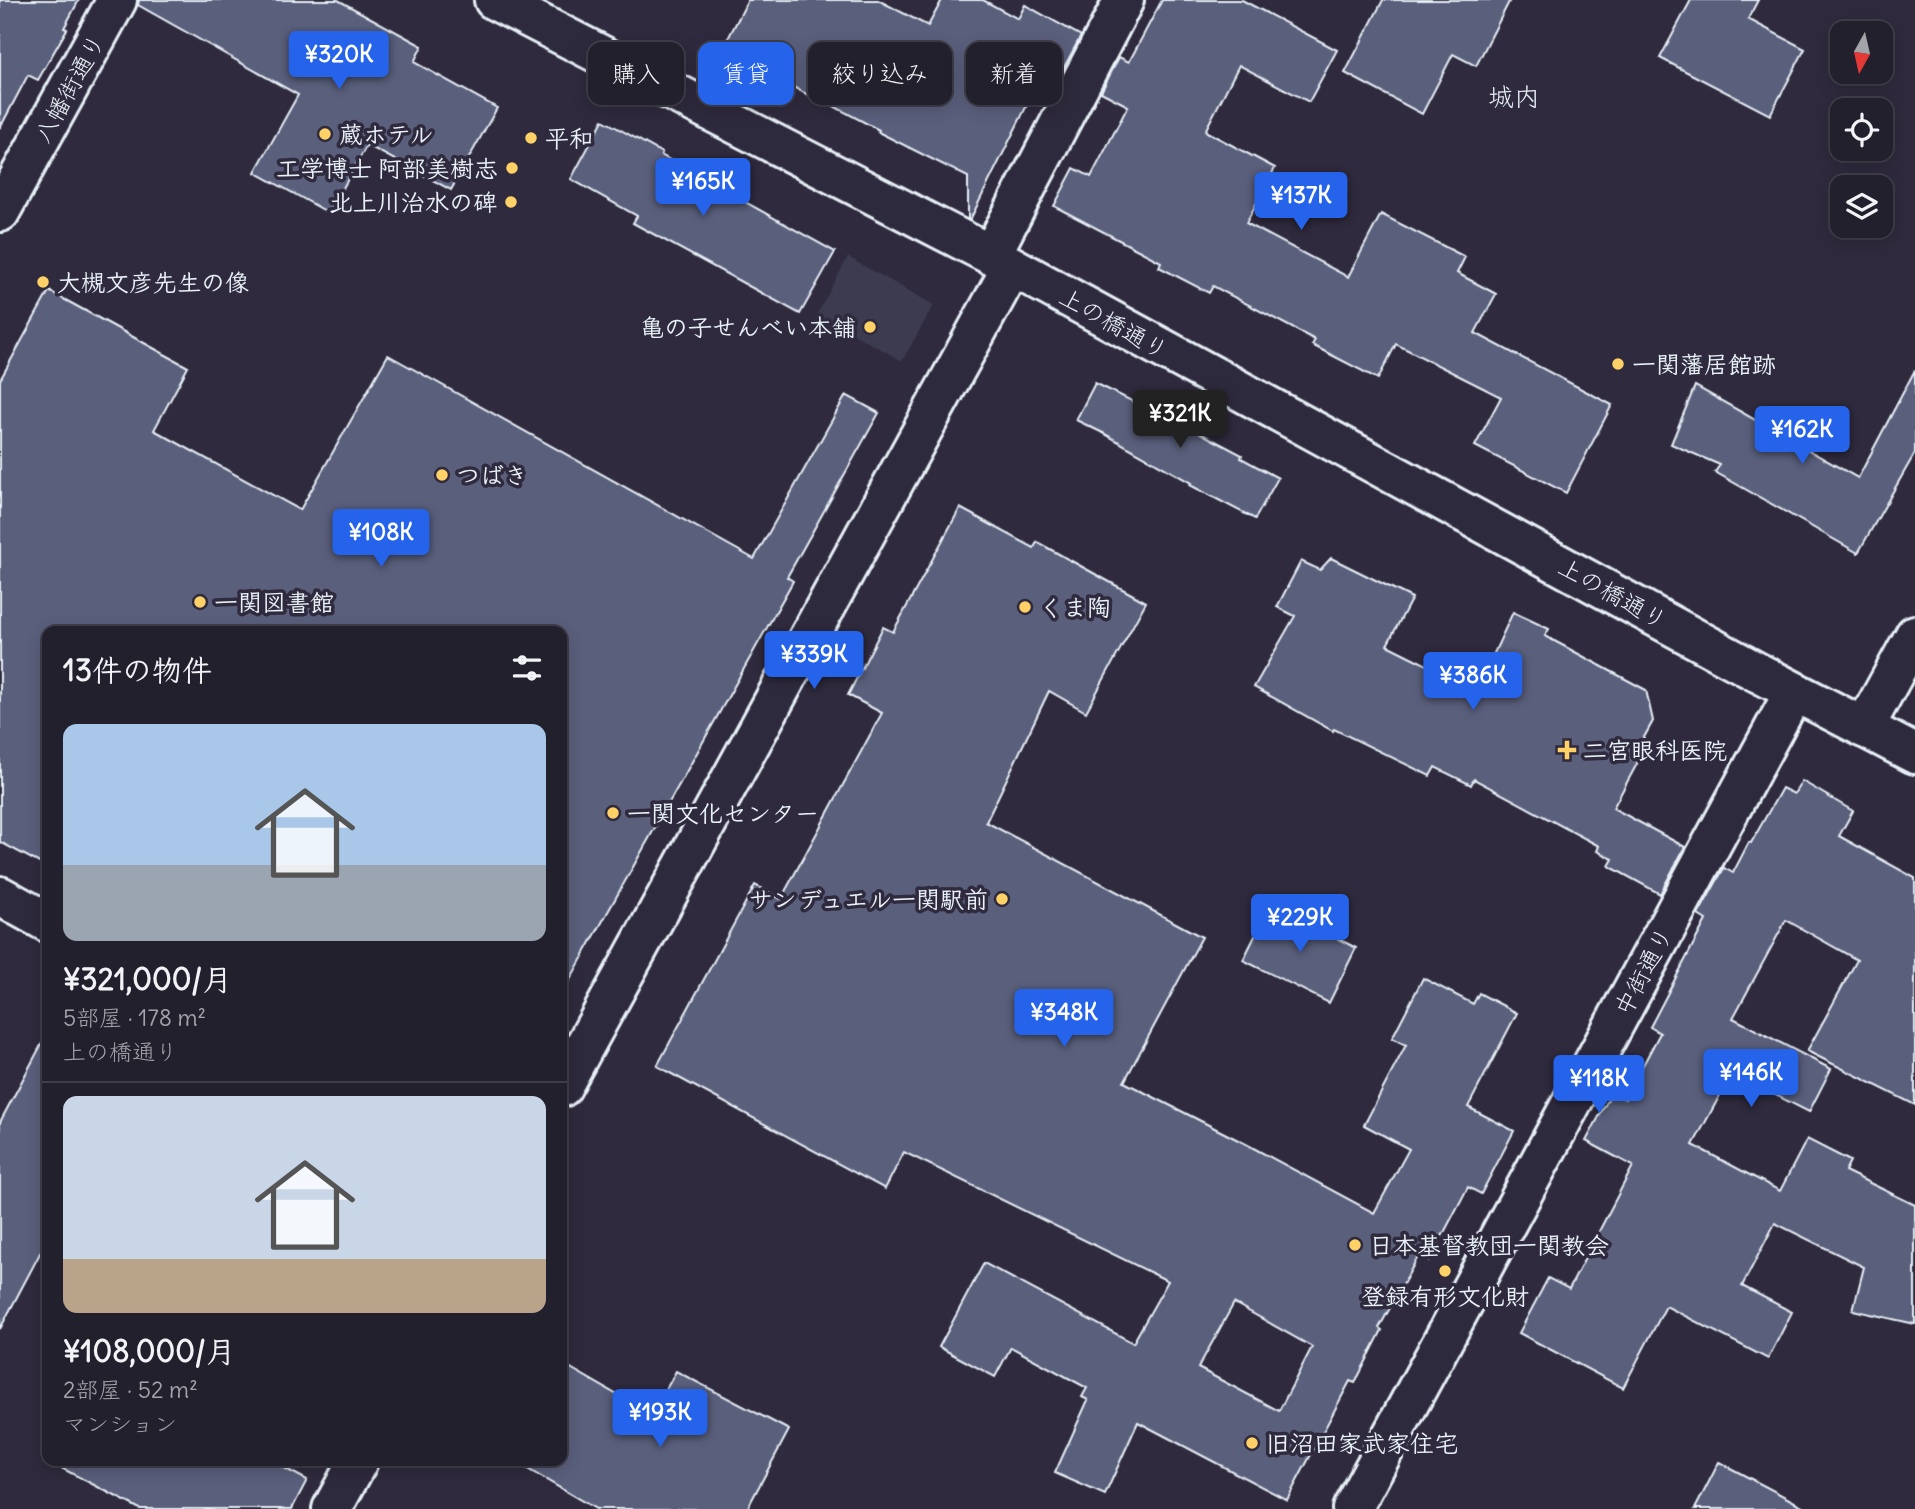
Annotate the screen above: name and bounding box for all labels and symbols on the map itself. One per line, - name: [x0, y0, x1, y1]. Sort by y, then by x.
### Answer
- north arrow: [1830, 21, 1894, 84]
- street label: 八幡街通り: [27, 28, 111, 148]
- pin: ¥320K: [290, 32, 388, 91]
- district label: 城内: [1488, 80, 1540, 113]
- place label: 蔵ホテル: [339, 119, 434, 149]
- place label: 平和: [545, 123, 593, 153]
- marker: 蔵ホテル: [317, 126, 333, 142]
- marker: 平和: [523, 130, 539, 146]
- place label: 工学博士 阿部美樹志: [276, 153, 498, 183]
- pin: ¥165K: [654, 158, 752, 218]
- marker: 工学博士 阿部美樹志: [504, 160, 520, 176]
- pin: ¥137K: [1252, 173, 1350, 232]
- place label: 北上川治水の碑: [329, 187, 497, 217]
- marker: 北上川治水の碑: [503, 194, 519, 210]
- place label: 大槻文彦先生の像: [57, 267, 249, 297]
- marker: 大槻文彦先生の像: [35, 274, 51, 290]
- street label: 上の橋通り: [1054, 281, 1174, 365]
- place label: 亀の子せんべい本舗: [640, 312, 856, 342]
- marker: 亀の子せんべい本舗: [862, 319, 878, 335]
- place label: 一関藩居館跡: [1632, 349, 1776, 379]
- marker: 一関藩居館跡: [1610, 356, 1626, 372]
- pin: ¥321K: [1131, 391, 1229, 450]
- pin: ¥162K: [1753, 406, 1851, 466]
- place label: つばき: [456, 460, 528, 490]
- marker: つばき: [434, 467, 450, 483]
- pin: ¥108K: [332, 510, 430, 569]
- street label: 上の橋通り: [1553, 551, 1673, 635]
- place label: 一関図書館: [214, 587, 334, 617]
- place label: くま陶: [1039, 592, 1111, 622]
- marker: 一関図書館: [192, 594, 208, 610]
- marker: くま陶: [1017, 599, 1033, 615]
- pin: ¥339K: [765, 632, 863, 691]
- pin: ¥386K: [1424, 652, 1522, 712]
- place label: 二宮眼科医院: [1583, 735, 1727, 765]
- marker: 二宮眼科医院: [1557, 740, 1577, 760]
- place label: 一関文化センター: [627, 798, 819, 828]
- marker: 一関文化センター: [605, 805, 621, 821]
- place label: サンデュエル一関駅前: [748, 884, 988, 914]
- marker: サンデュエル一関駅前: [994, 891, 1010, 907]
- pin: ¥229K: [1251, 894, 1349, 954]
- street label: 中街通り: [1607, 922, 1679, 1020]
- pin: ¥348K: [1015, 990, 1113, 1049]
- pin: ¥146K: [1702, 1050, 1800, 1109]
- pin: ¥118K: [1550, 1056, 1648, 1115]
- place label: 日本基督教団一関教会: [1369, 1230, 1609, 1260]
- marker: 日本基督教団一関教会: [1347, 1237, 1363, 1253]
- marker: 登録有形文化財: [1437, 1263, 1453, 1279]
- place label: 登録有形文化財: [1361, 1281, 1529, 1311]
- pin: ¥193K: [611, 1390, 709, 1449]
- place label: 旧沼田家武家住宅: [1266, 1428, 1458, 1458]
- marker: 旧沼田家武家住宅: [1244, 1435, 1260, 1451]

